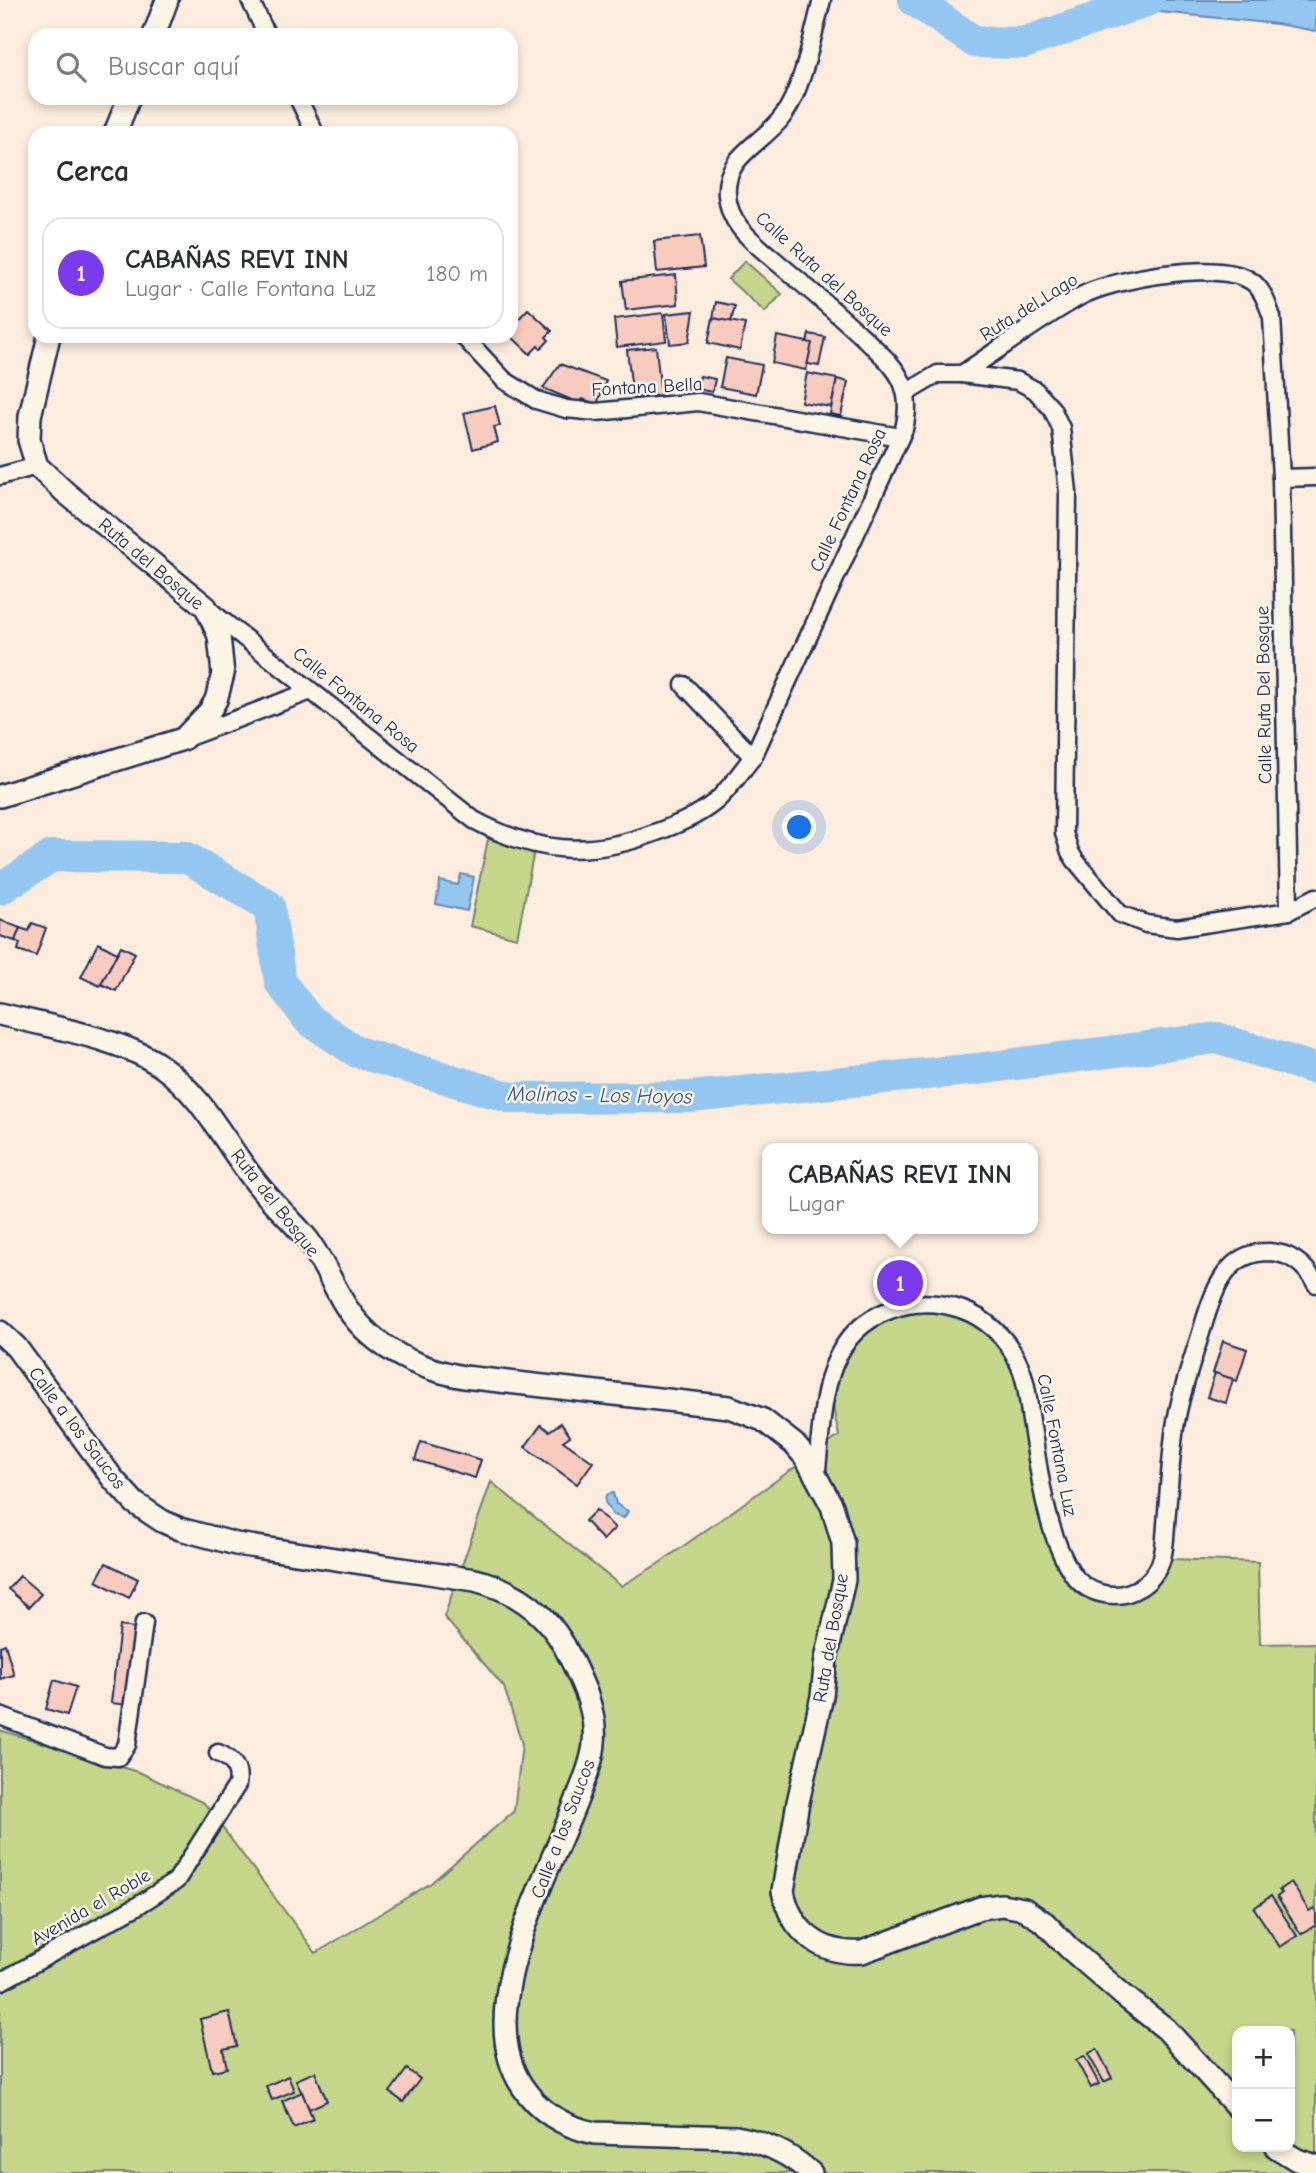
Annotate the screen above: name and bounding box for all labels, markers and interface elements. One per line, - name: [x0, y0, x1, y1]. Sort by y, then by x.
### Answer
- search box: [28, 28, 518, 105]
- icon: search: [52, 48, 90, 86]
- text: Buscar aquí: [108, 52, 239, 82]
- text: Cerca: [56, 154, 129, 189]
- street label: Calle Ruta del Bosque: [751, 207, 897, 341]
- text: CABAÑAS REVI INN: [125, 245, 349, 275]
- text: 1: [76, 260, 86, 287]
- text: 180 m: [426, 260, 488, 287]
- street label: Ruta del Lago: [976, 268, 1082, 346]
- text: Lugar · Calle Fontana Luz: [125, 275, 376, 302]
- street label: Fontana Bella: [591, 373, 703, 401]
- street label: Calle Fontana Rosa: [805, 425, 891, 575]
- street label: Ruta del Bosque: [94, 514, 208, 614]
- street label: Calle Ruta Del Bosque: [1251, 606, 1277, 784]
- street label: Calle Fontana Rosa: [288, 642, 424, 758]
- your location: [782, 810, 816, 844]
- water label: Molinos - Los Hoyos: [506, 1081, 693, 1109]
- popup: [762, 1143, 1038, 1234]
- street label: Ruta del Bosque: [226, 1145, 324, 1261]
- text: CABAÑAS REVI INN: [788, 1160, 1012, 1190]
- text: Lugar: [788, 1190, 844, 1217]
- pin: 1: [877, 1257, 923, 1309]
- street label: Calle a los Saucos: [24, 1363, 130, 1493]
- street label: Calle Fontana Luz: [1032, 1372, 1082, 1518]
- street label: Ruta del Bosque: [809, 1572, 853, 1704]
- street label: Calle a los Saucos: [526, 1756, 600, 1902]
- street label: Avenida el Roble: [27, 1864, 155, 1950]
- map controls: [1232, 2026, 1295, 2152]
- button: +: [1232, 2026, 1295, 2089]
- button: −: [1232, 2089, 1295, 2152]

